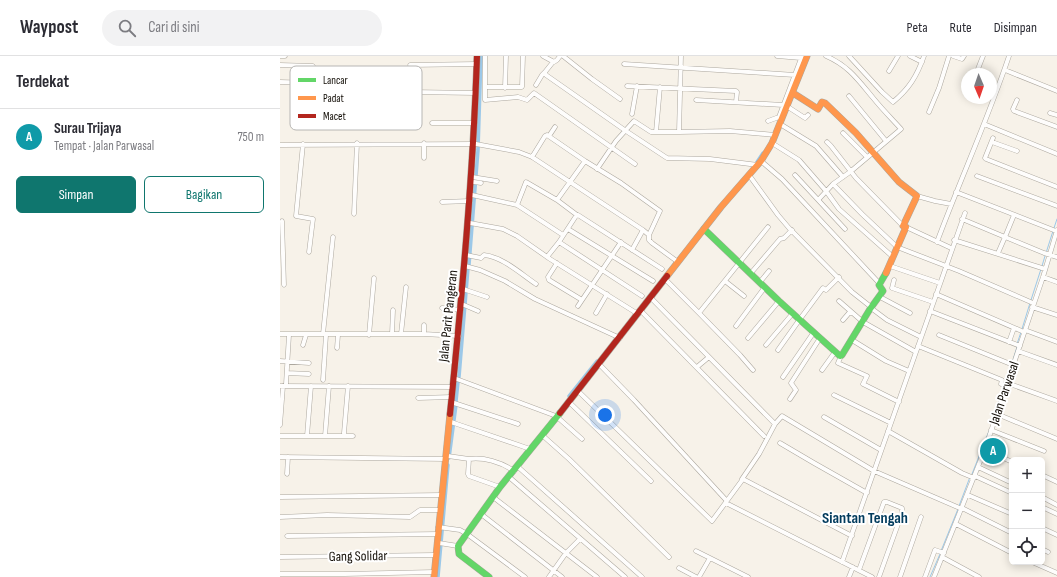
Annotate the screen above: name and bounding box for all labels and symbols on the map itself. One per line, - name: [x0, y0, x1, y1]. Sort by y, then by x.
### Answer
- legend: [290, 66, 422, 130]
- north arrow: [961, 68, 997, 104]
- text: Lancar: [323, 74, 348, 87]
- text: Padat: [323, 92, 345, 105]
- text: Macet: [323, 110, 347, 123]
- street label: Jalan Parit Pangeran: [435, 269, 461, 364]
- street label: Jalan Parwasal: [985, 359, 1023, 428]
- your location: [595, 405, 615, 425]
- pin: A: [980, 436, 1006, 466]
- district label: Siantan Tengah: [822, 509, 908, 528]
- street label: Gang Solidar: [329, 547, 387, 565]

